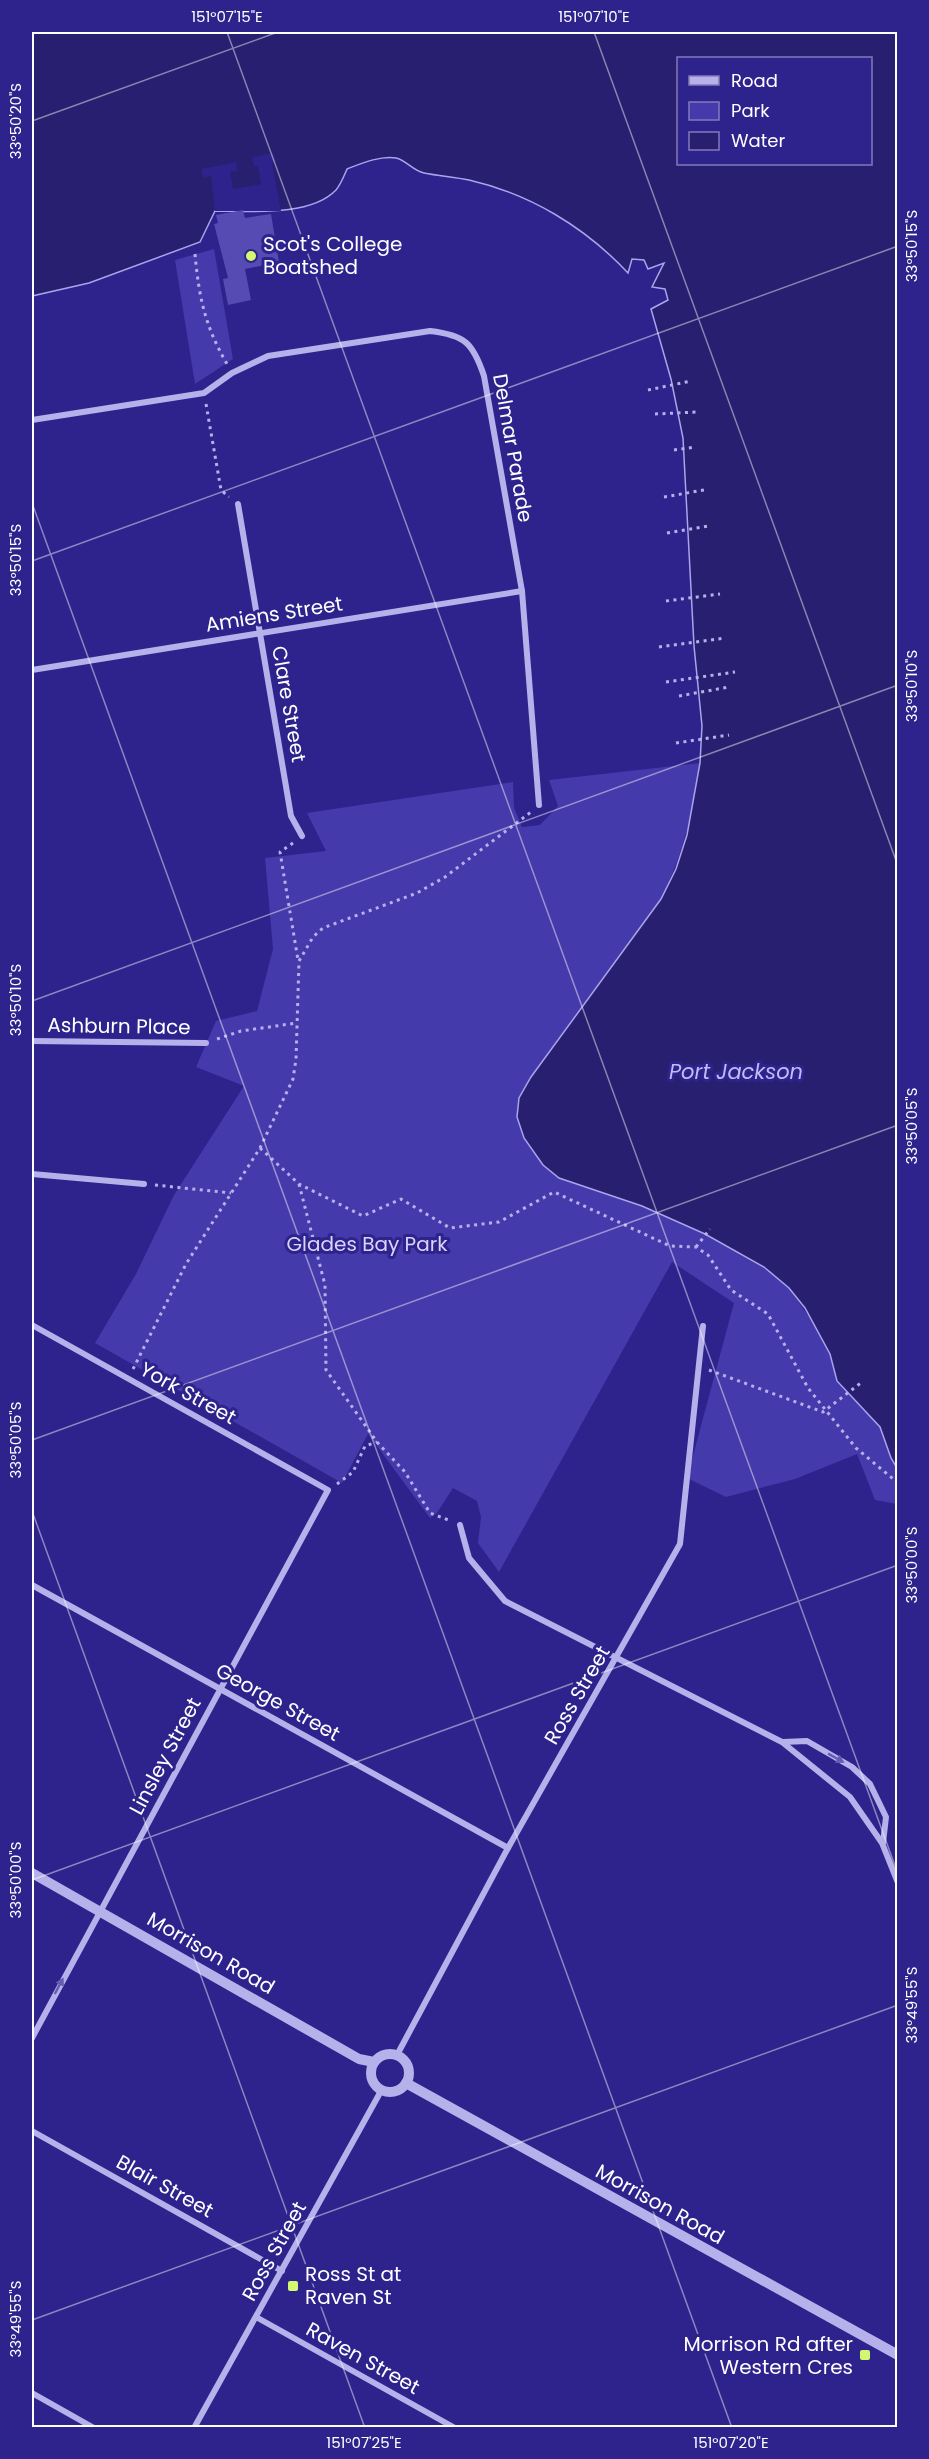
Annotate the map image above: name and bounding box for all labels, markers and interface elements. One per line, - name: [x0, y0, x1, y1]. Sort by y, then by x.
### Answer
- text: 151°07'15"E: [191, 6, 263, 27]
- text: 151°07'10"E: [558, 6, 630, 27]
- legend: [677, 57, 872, 165]
- text: Road: [731, 68, 778, 93]
- text: 33°50'20"S: [5, 83, 26, 159]
- text: Park: [731, 98, 770, 123]
- text: Water: [731, 128, 785, 153]
- text: 33°50'15"S: [901, 210, 922, 282]
- place label: Scot's College Boatshed: [263, 230, 402, 281]
- marker: Scot's College Boatshed: [244, 249, 258, 263]
- street label: Delmar Parade: [486, 372, 540, 524]
- text: 33°50'15"S: [5, 524, 26, 596]
- street label: Amiens Street: [203, 589, 345, 639]
- street label: Clare Street: [265, 644, 313, 764]
- text: 33°50'10"S: [901, 650, 922, 722]
- text: 33°50'10"S: [5, 964, 26, 1036]
- street label: Ashburn Place: [47, 1011, 191, 1041]
- water label: Port Jackson: [669, 1057, 803, 1086]
- text: 33°50'05"S: [901, 1087, 922, 1165]
- park label: Glades Bay Park: [287, 1230, 448, 1258]
- street label: York Street: [135, 1355, 241, 1431]
- text: 33°50'05"S: [5, 1401, 26, 1479]
- text: 33°50'00"S: [901, 1526, 922, 1604]
- street label: Ross Street: [537, 1640, 617, 1750]
- street label: George Street: [211, 1656, 345, 1748]
- street label: Linsley Street: [122, 1692, 208, 1820]
- one-way arrow: [828, 1753, 845, 1763]
- text: 33°50'00"S: [5, 1841, 26, 1919]
- street label: Morrison Road: [142, 1905, 280, 2001]
- text: 33°49'55"S: [901, 1966, 922, 2044]
- one-way arrow: [54, 1977, 64, 1994]
- street label: Blair Street: [111, 2148, 219, 2224]
- street label: Morrison Road: [591, 2157, 729, 2251]
- street label: Ross Street: [235, 2196, 313, 2306]
- place label: Ross St at Raven St: [305, 2260, 401, 2311]
- marker: Ross St at Raven St: [286, 2279, 300, 2293]
- text: 33°49'55"S: [5, 2280, 26, 2358]
- street label: Raven Street: [301, 2315, 425, 2401]
- place label: Morrison Rd after Western Cres: [684, 2330, 853, 2381]
- marker: Morrison Rd after Western Cres: [858, 2348, 872, 2362]
- text: 151°07'25"E: [326, 2432, 402, 2453]
- text: 151°07'20"E: [693, 2432, 769, 2453]

